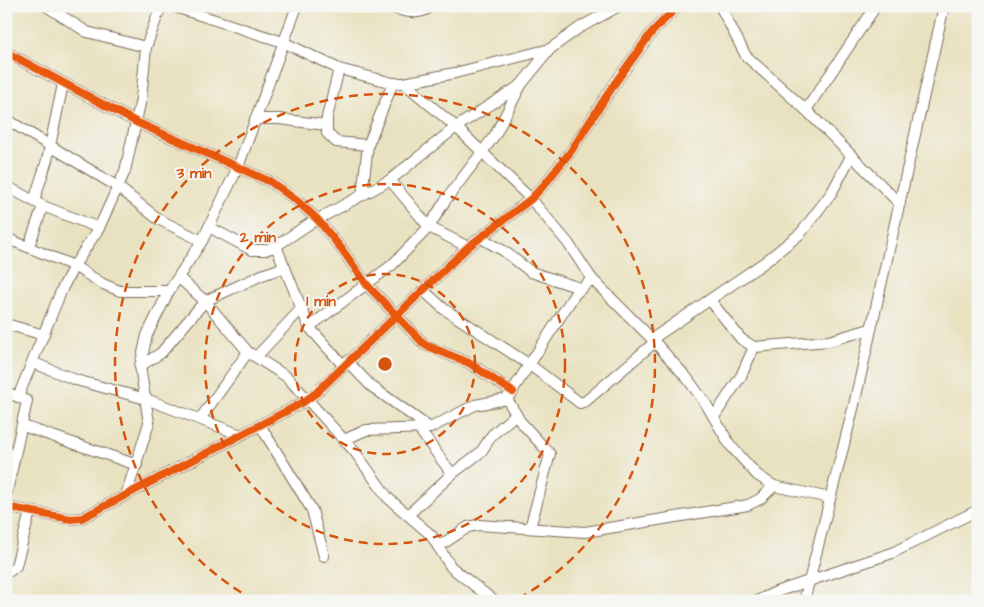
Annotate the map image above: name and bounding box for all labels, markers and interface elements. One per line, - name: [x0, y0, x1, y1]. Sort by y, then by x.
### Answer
- text: 3 min: [175, 163, 212, 184]
- text: 2 min: [239, 227, 277, 248]
- text: 1 min: [306, 291, 336, 312]
- centre of rings: [376, 355, 394, 373]

